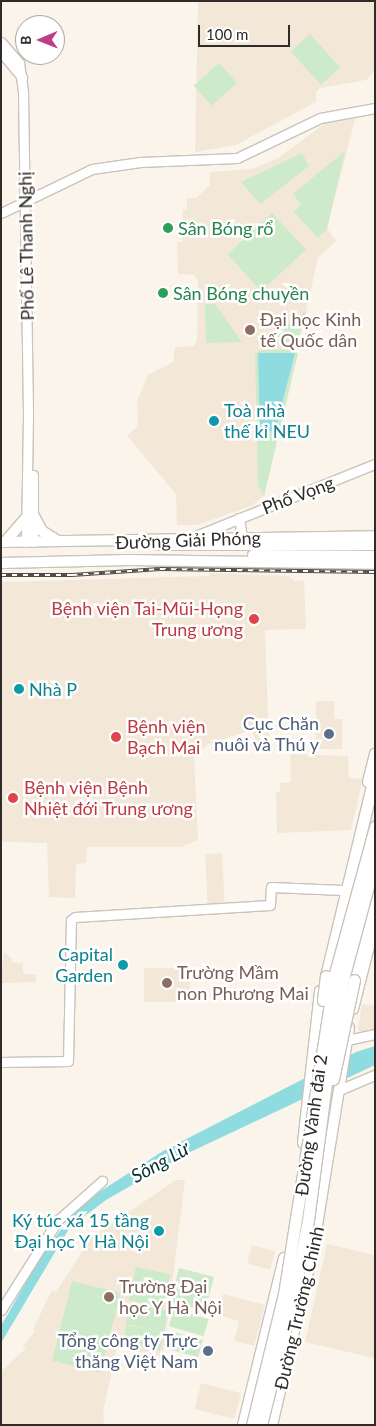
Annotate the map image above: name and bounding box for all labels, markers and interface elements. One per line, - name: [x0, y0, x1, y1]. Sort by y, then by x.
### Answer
- north arrow: [15, 15, 65, 65]
- scale bar: [201, 15, 294, 47]
- text: 100 m: [206, 25, 248, 43]
- text: B: [17, 35, 34, 45]
- street label: Phố Lê Thanh Nghị: [14, 171, 38, 321]
- place label: Sân Bóng rổ: [178, 217, 273, 239]
- marker: Sân Bóng rổ: [162, 222, 174, 234]
- place label: Sân Bóng chuyền: [173, 282, 309, 304]
- marker: Sân Bóng chuyền: [157, 287, 169, 299]
- place label: Đại học Kinh tế Quốc dân: [260, 309, 361, 352]
- marker: Đại học Kinh tế Quốc dân: [244, 324, 256, 336]
- place label: Toà nhà thế kỉ NEU: [224, 400, 310, 442]
- marker: Toà nhà thế kỉ NEU: [208, 415, 220, 427]
- street label: Phố Vọng: [259, 471, 337, 519]
- street label: Đường Giải Phóng: [115, 527, 261, 553]
- place label: Bệnh viện Tai-Mũi-Họng Trung ương: [50, 598, 243, 640]
- marker: Bệnh viện Tai-Mũi-Họng Trung ương: [247, 612, 261, 626]
- place label: Nhà P: [29, 678, 77, 700]
- marker: Nhà P: [13, 683, 25, 695]
- place label: Cục Chăn nuôi và Thú y: [213, 713, 319, 756]
- place label: Bệnh viện Bạch Mai: [127, 716, 206, 759]
- marker: Cục Chăn nuôi và Thú y: [323, 728, 335, 740]
- marker: Bệnh viện Bạch Mai: [109, 730, 123, 744]
- place label: Bệnh viện Bệnh Nhiệt đới Trung ương: [24, 777, 193, 820]
- marker: Bệnh viện Bệnh Nhiệt đới Trung ương: [6, 791, 20, 805]
- place label: Capital Garden: [55, 944, 113, 986]
- marker: Capital Garden: [117, 959, 129, 971]
- place label: Trường Mầm non Phương Mai: [177, 962, 309, 1004]
- marker: Trường Mầm non Phương Mai: [161, 977, 173, 989]
- street label: Đường Vành đai 2: [290, 1053, 332, 1197]
- water label: Sông Lừ: [127, 1137, 193, 1187]
- place label: Ký túc xá 15 tầng Đại học Y Hà Nội: [12, 1210, 149, 1252]
- street label: Đường Trường Chinh: [270, 1224, 328, 1392]
- marker: Ký túc xá 15 tầng Đại học Y Hà Nội: [153, 1225, 165, 1237]
- place label: Trường Đại học Y Hà Nội: [119, 1276, 223, 1318]
- marker: Trường Đại học Y Hà Nội: [103, 1291, 115, 1303]
- place label: Tổng công ty Trực thăng Việt Nam: [57, 1330, 198, 1372]
- marker: Tổng công ty Trực thăng Việt Nam: [202, 1345, 214, 1357]

